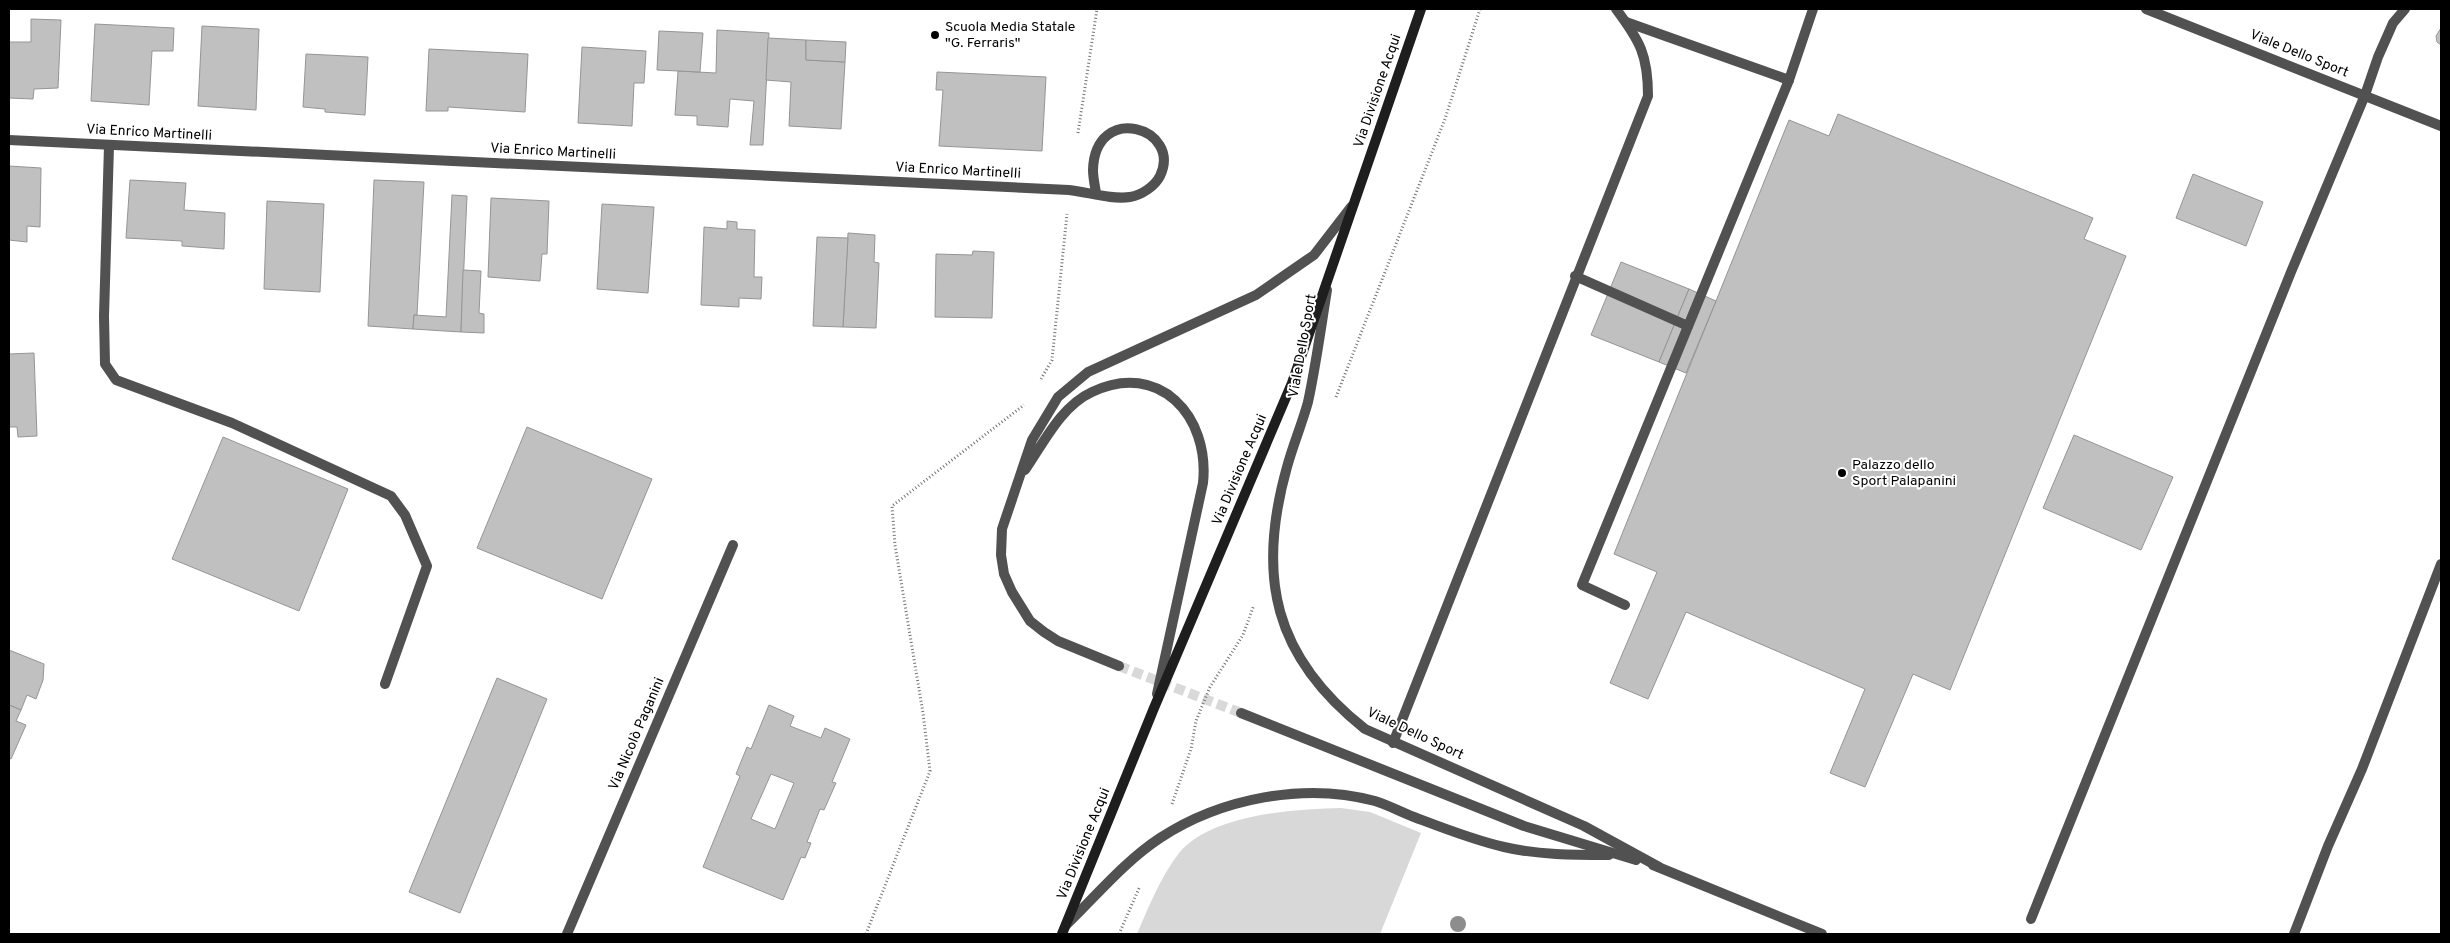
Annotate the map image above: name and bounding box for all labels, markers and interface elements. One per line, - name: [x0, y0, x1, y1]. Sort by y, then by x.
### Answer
- place label: Scuola Media Statale "G. Ferraris": [945, 19, 1075, 52]
- street label: Viale Dello Sport: [2247, 26, 2351, 82]
- marker: Scuola Media Statale "G. Ferraris": [929, 29, 941, 41]
- street label: Via Divisione Acqui: [1351, 32, 1405, 150]
- street label: Via Enrico Martinelli: [86, 121, 212, 145]
- street label: Via Enrico Martinelli: [490, 140, 616, 164]
- street label: Via Enrico Martinelli: [895, 159, 1021, 183]
- street label: Viale Dello Sport: [1286, 293, 1320, 399]
- street label: Via Divisione Acqui: [1209, 412, 1271, 528]
- place label: Palazzo dello Sport Palapanini: [1852, 457, 1956, 490]
- marker: Palazzo dello Sport Palapanini: [1836, 467, 1848, 479]
- street label: Via Nicolò Paganini: [606, 675, 668, 793]
- street label: Viale Dello Sport: [1364, 704, 1466, 764]
- street label: Via Divisione Acqui: [1054, 786, 1114, 902]

